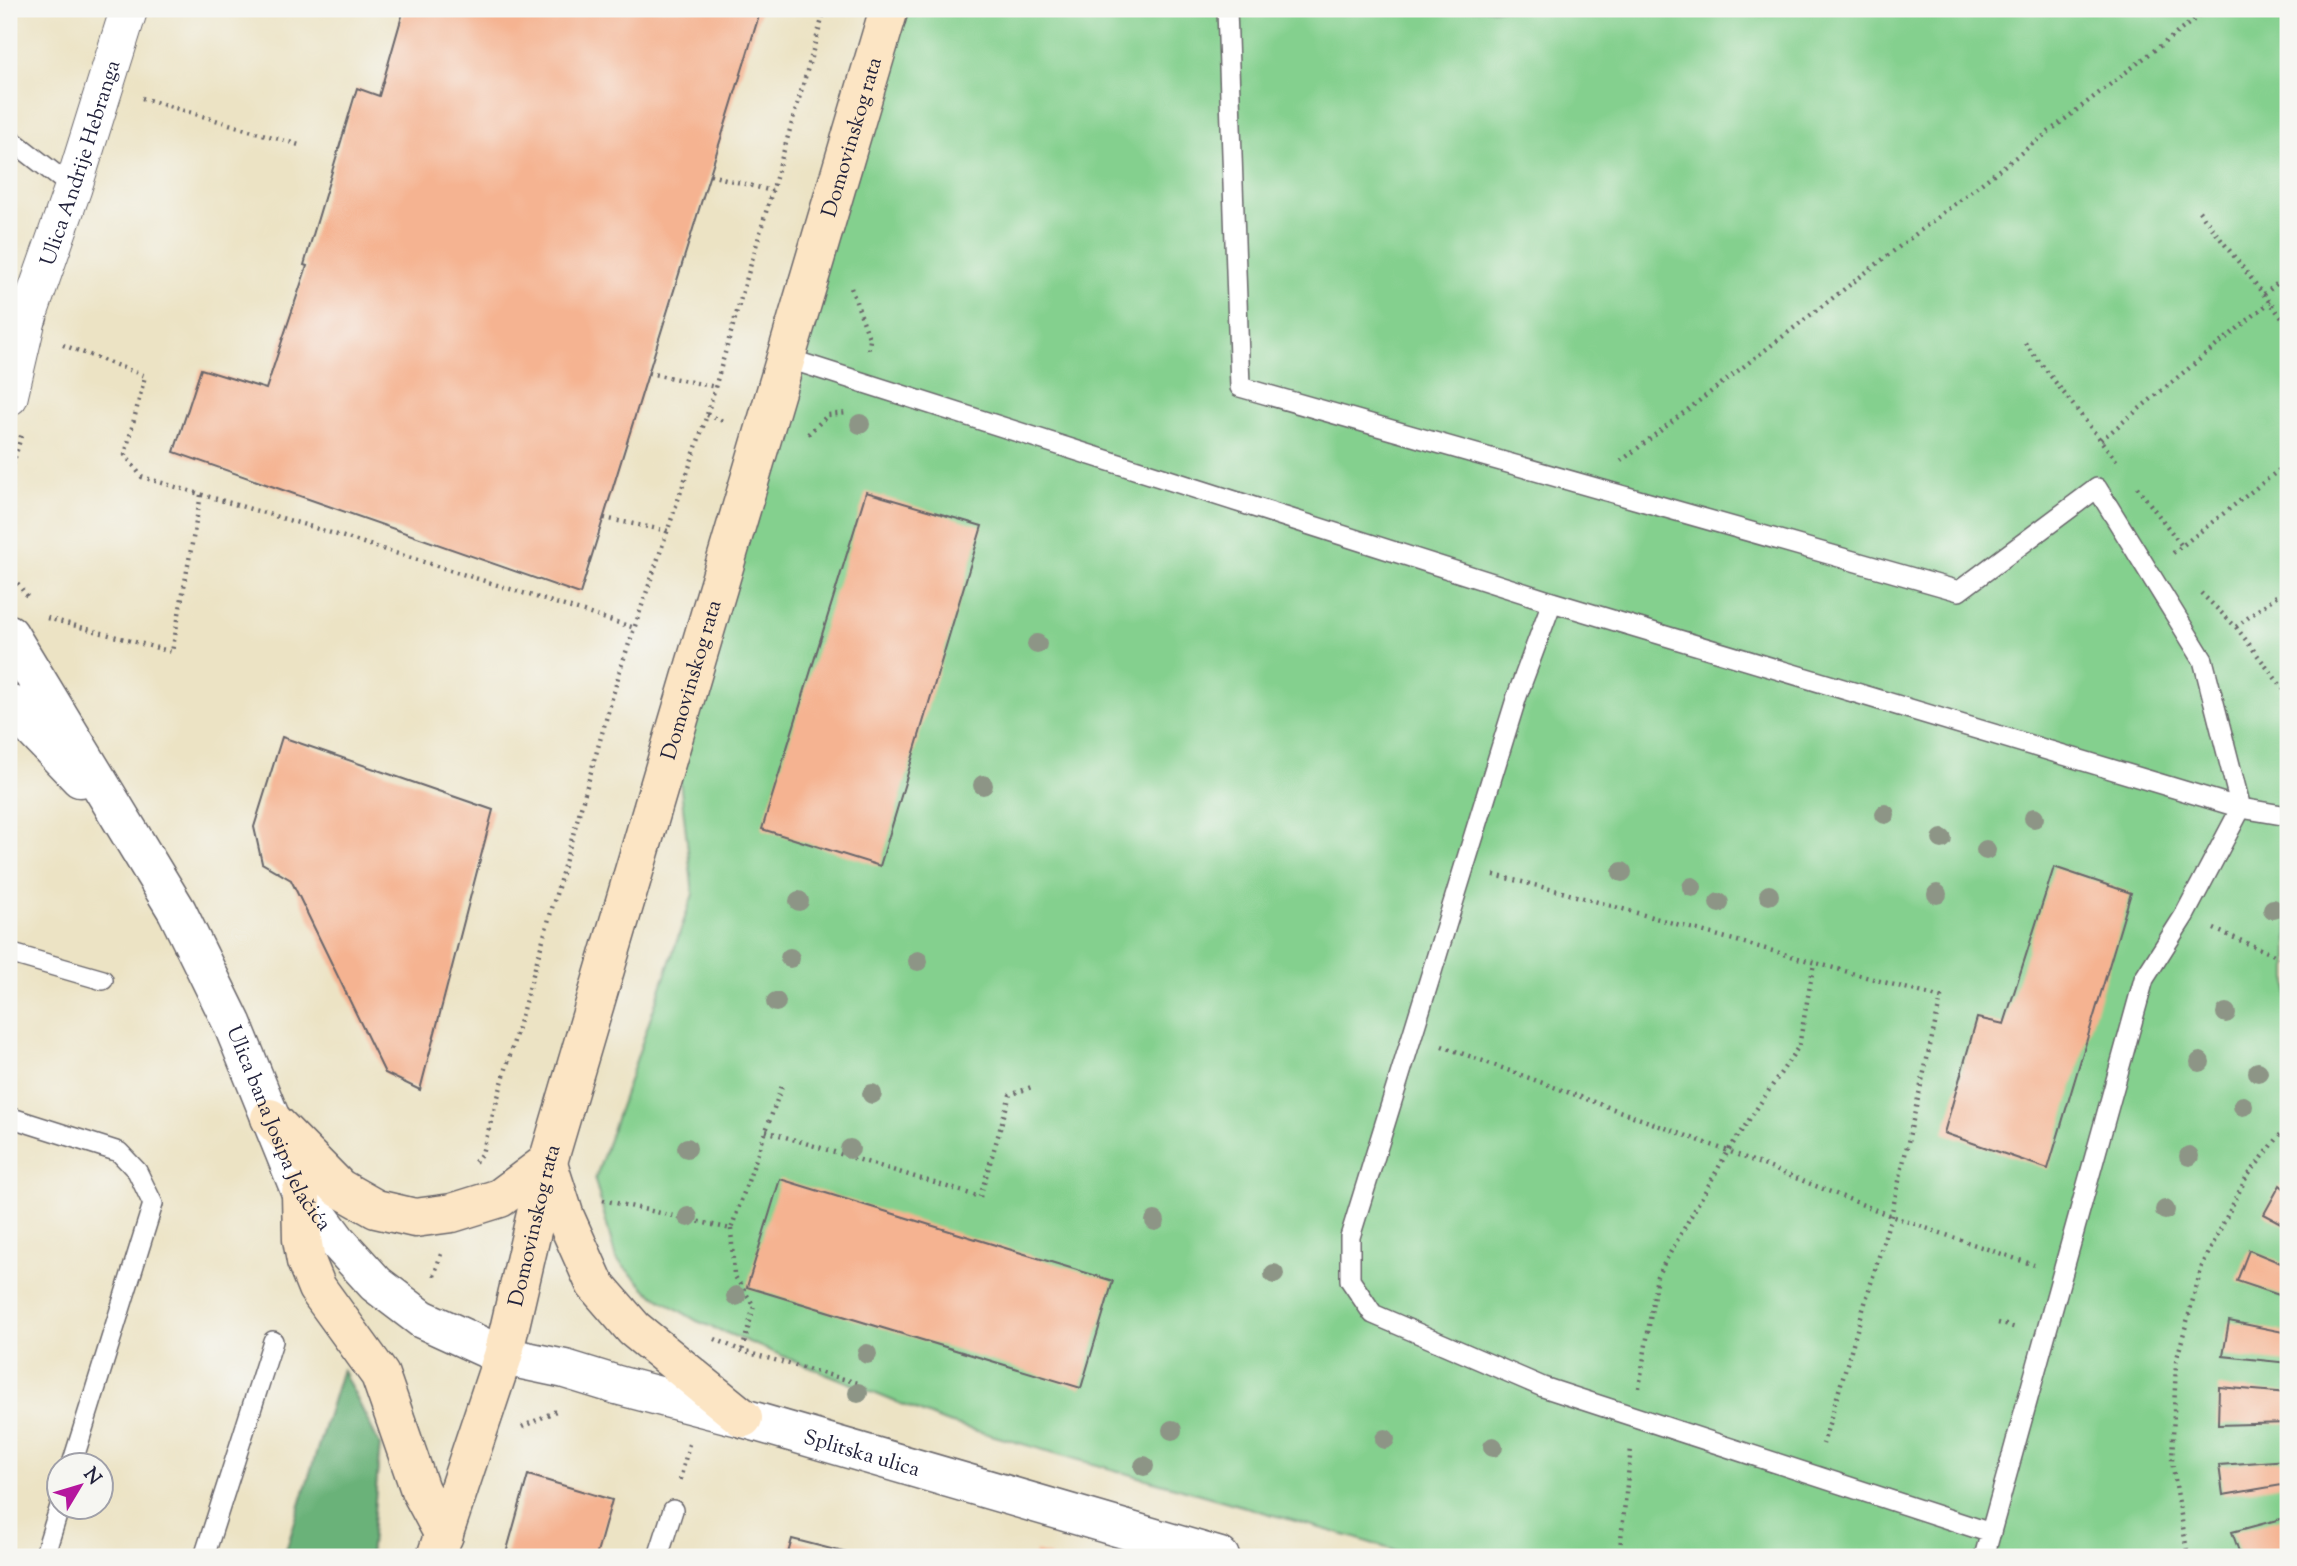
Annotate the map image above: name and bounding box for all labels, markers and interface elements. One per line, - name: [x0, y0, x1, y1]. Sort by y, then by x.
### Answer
- street label: Domovinskog rata: [815, 54, 891, 221]
- street label: Ulica Andrije Hebranga: [34, 56, 129, 270]
- street label: Domovinskog rata: [655, 596, 730, 764]
- street label: Ulica bana Josipa Jelačića: [218, 1021, 338, 1238]
- street label: Domovinskog rata: [502, 1141, 569, 1310]
- street label: Splitska ulica: [800, 1423, 923, 1486]
- north arrow: [46, 1450, 116, 1520]
- text: N: [76, 1463, 107, 1491]

